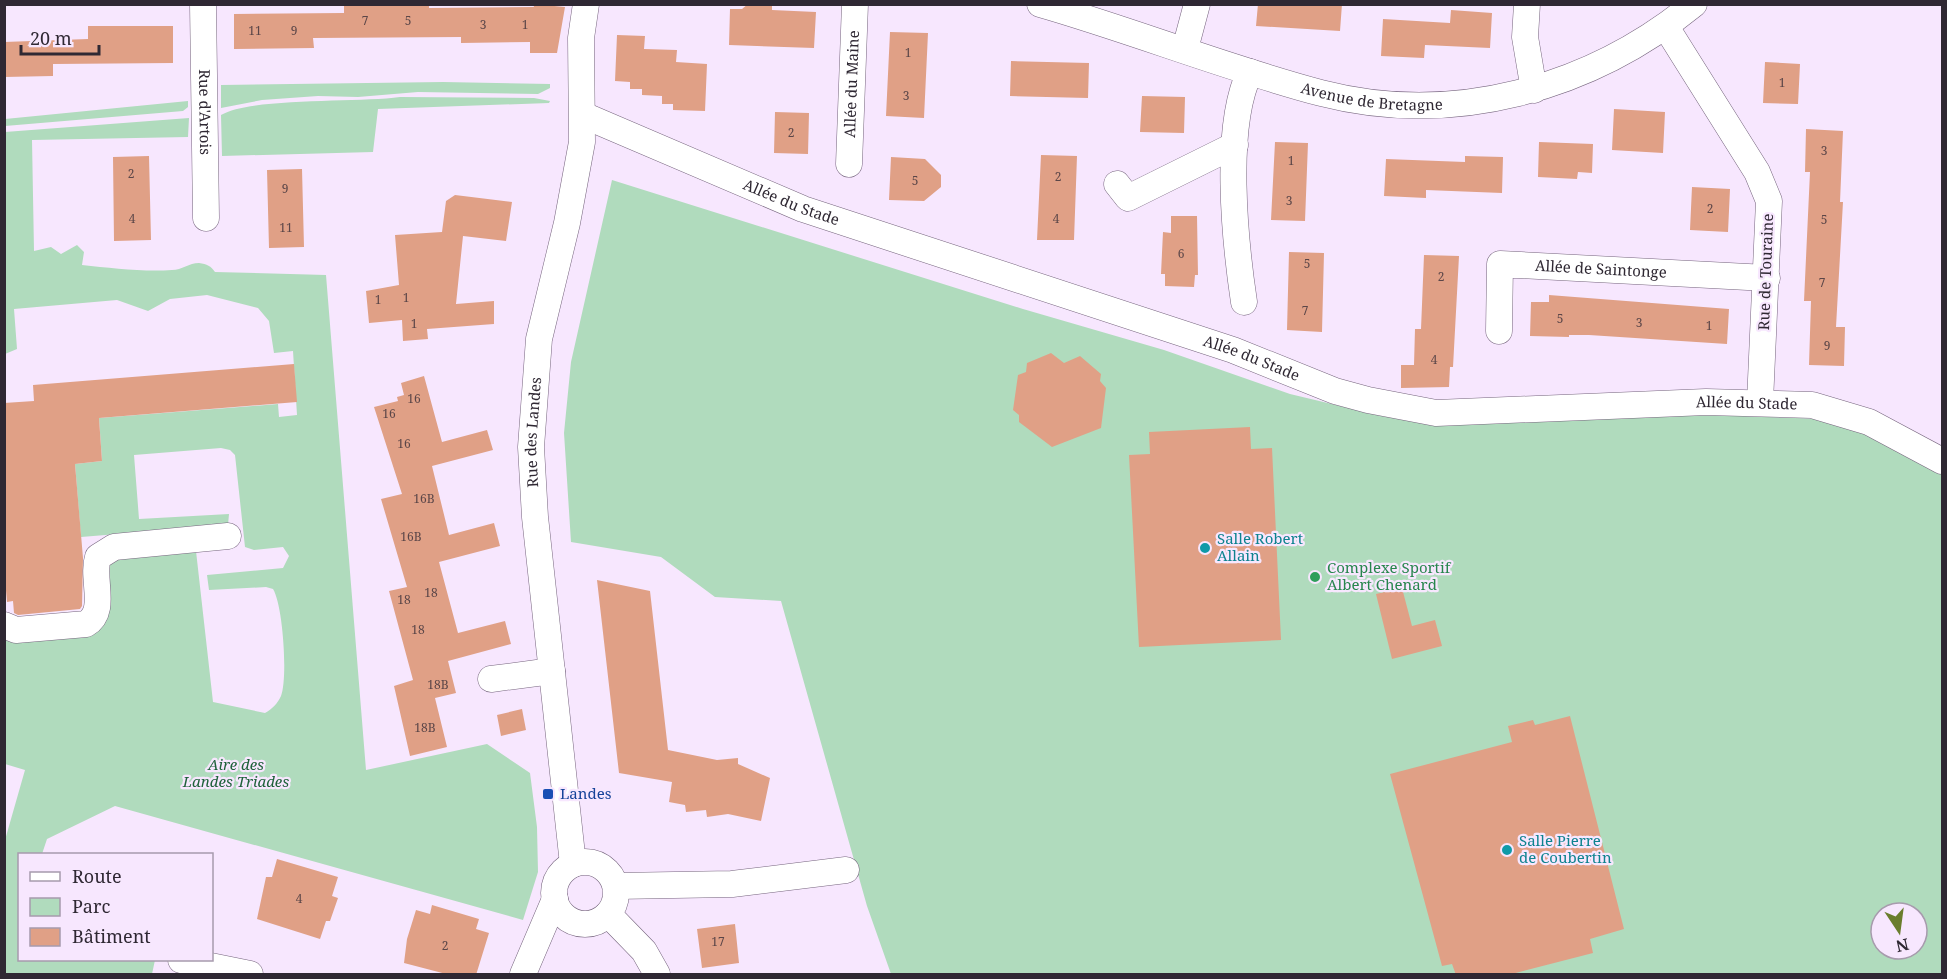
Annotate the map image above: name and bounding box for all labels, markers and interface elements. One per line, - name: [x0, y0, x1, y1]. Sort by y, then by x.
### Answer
- house number: 7: [362, 12, 369, 29]
- house number: 5: [405, 12, 411, 29]
- house number: 3: [480, 16, 487, 33]
- house number: 1: [522, 16, 528, 33]
- scale bar: [21, 18, 99, 56]
- house number: 11: [248, 22, 262, 39]
- house number: 9: [291, 22, 297, 39]
- text: 20 m: [30, 26, 72, 50]
- street label: Allée du Maine: [839, 30, 863, 138]
- house number: 1: [905, 44, 911, 61]
- street label: Rue d'Artois: [195, 69, 216, 155]
- house number: 1: [1779, 74, 1785, 91]
- street label: Avenue de Bretagne: [1299, 77, 1443, 114]
- house number: 3: [903, 87, 910, 104]
- house number: 2: [788, 124, 794, 141]
- house number: 3: [1821, 142, 1828, 159]
- house number: 1: [1288, 152, 1294, 169]
- house number: 2: [128, 165, 134, 182]
- house number: 2: [1055, 168, 1061, 185]
- house number: 5: [912, 172, 918, 189]
- street label: Allée du Stade: [741, 174, 842, 229]
- house number: 9: [282, 180, 288, 197]
- house number: 3: [1286, 192, 1293, 209]
- house number: 2: [1707, 200, 1713, 217]
- house number: 4: [129, 210, 136, 227]
- house number: 4: [1053, 210, 1060, 227]
- house number: 5: [1821, 211, 1827, 228]
- street label: Rue de Touraine: [1753, 213, 1777, 331]
- house number: 11: [279, 219, 293, 236]
- house number: 6: [1178, 245, 1185, 262]
- house number: 5: [1304, 255, 1310, 272]
- street label: Allée de Saintonge: [1535, 255, 1667, 282]
- house number: 2: [1438, 268, 1444, 285]
- house number: 7: [1819, 274, 1826, 291]
- house number: 1: [403, 289, 409, 306]
- house number: 1: [375, 291, 381, 308]
- house number: 7: [1302, 302, 1309, 319]
- house number: 5: [1557, 310, 1563, 327]
- house number: 3: [1636, 314, 1643, 331]
- house number: 1: [411, 315, 417, 332]
- house number: 1: [1706, 317, 1712, 334]
- street label: Allée du Stade: [1201, 330, 1303, 385]
- house number: 9: [1824, 337, 1830, 354]
- house number: 4: [1431, 351, 1438, 368]
- street label: Rue des Landes: [520, 376, 545, 488]
- house number: 16: [407, 390, 421, 407]
- street label: Allée du Stade: [1695, 391, 1798, 414]
- house number: 16: [382, 405, 396, 422]
- house number: 16: [397, 435, 411, 452]
- house number: 16B: [413, 490, 435, 507]
- house number: 16B: [400, 528, 422, 545]
- place label: Salle Robert Allain: [1217, 528, 1303, 565]
- marker: Salle Robert Allain: [1198, 541, 1212, 555]
- place label: Complexe Sportif Albert Chenard: [1327, 557, 1452, 594]
- marker: Complexe Sportif Albert Chenard: [1308, 570, 1322, 584]
- house number: 18: [424, 584, 438, 601]
- house number: 18: [397, 591, 411, 608]
- house number: 18: [411, 621, 425, 638]
- house number: 18B: [427, 676, 449, 693]
- house number: 18B: [414, 719, 436, 736]
- park label: Aire des Landes Triades: [182, 754, 289, 791]
- place label: Landes: [560, 783, 612, 803]
- marker: Landes: [541, 787, 555, 801]
- place label: Salle Pierre de Coubertin: [1519, 830, 1612, 867]
- marker: Salle Pierre de Coubertin: [1500, 843, 1514, 857]
- legend: [18, 853, 213, 961]
- text: Route: [72, 864, 122, 888]
- house number: 4: [296, 890, 303, 907]
- text: Parc: [72, 894, 110, 918]
- north arrow: [1869, 901, 1929, 961]
- text: Bâtiment: [72, 924, 151, 948]
- house number: 17: [711, 933, 725, 950]
- text: N: [1893, 933, 1911, 958]
- house number: 2: [442, 937, 448, 954]

